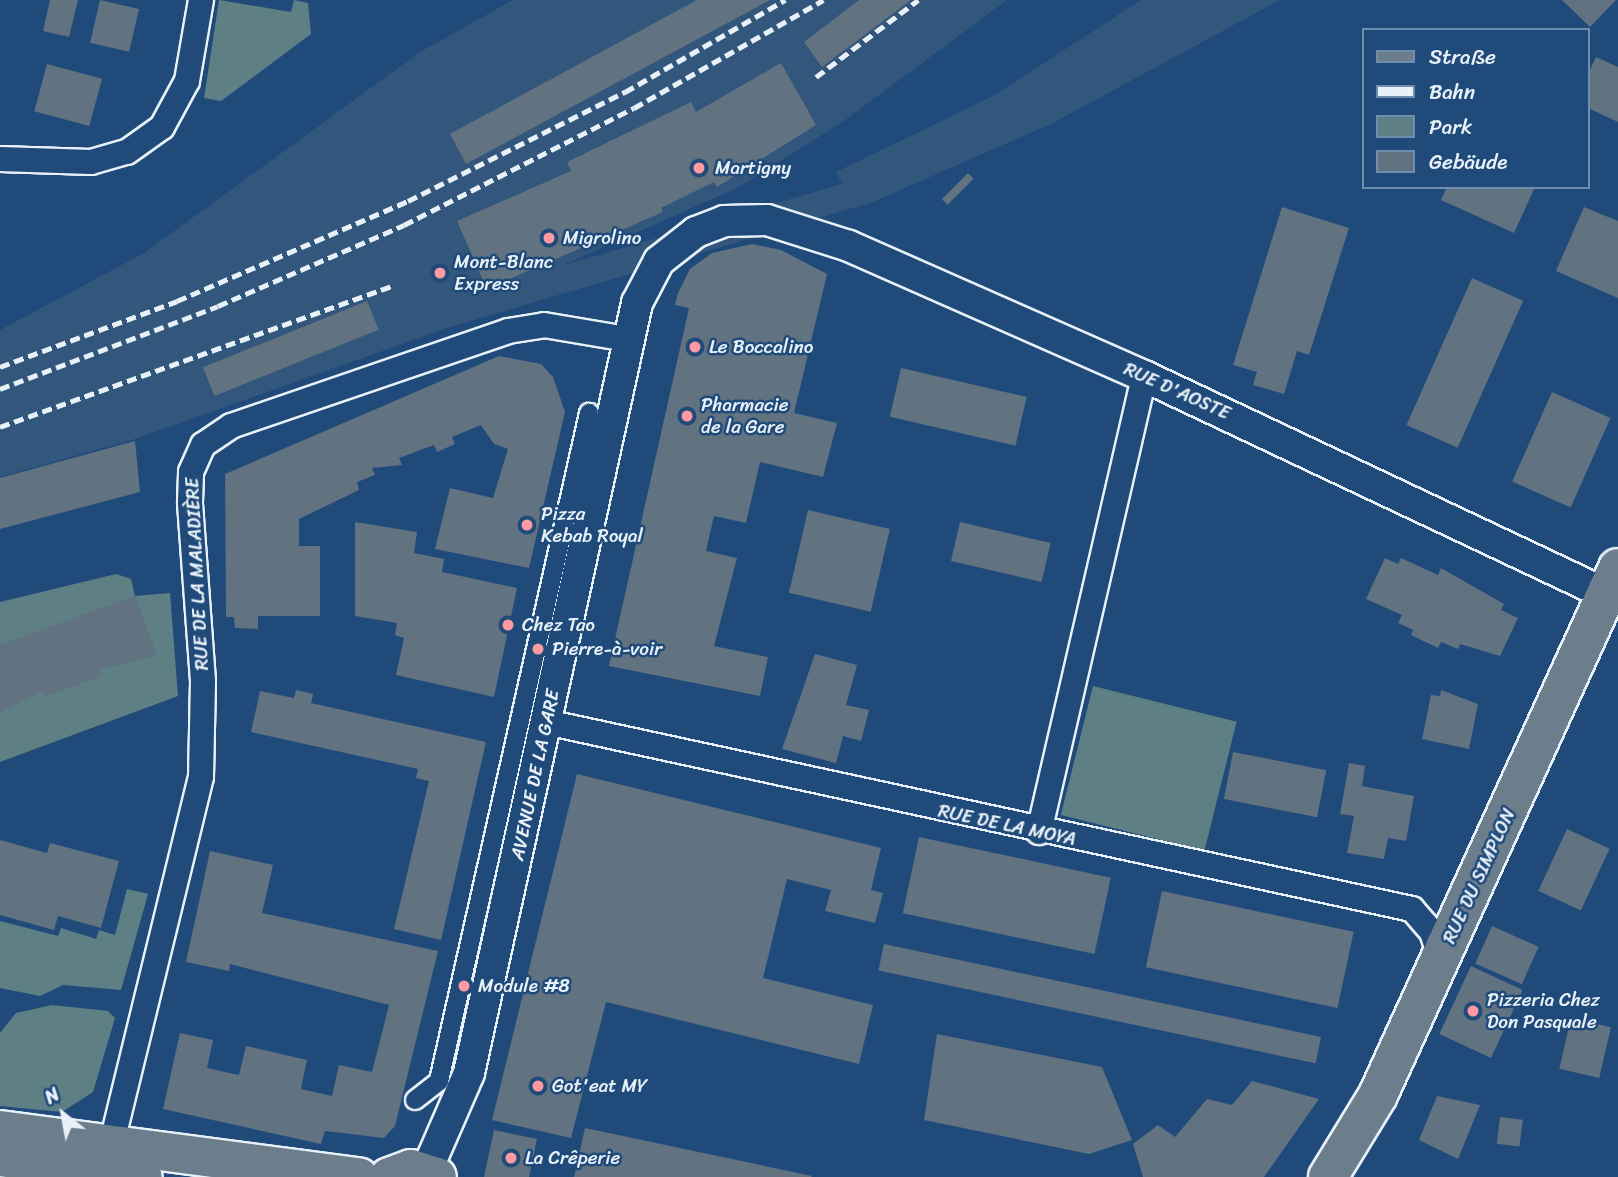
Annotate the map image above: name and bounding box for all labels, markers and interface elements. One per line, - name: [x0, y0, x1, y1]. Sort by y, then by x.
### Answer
- legend: [1362, 28, 1590, 189]
- text: Straße: [1429, 38, 1496, 76]
- text: Bahn: [1429, 73, 1475, 111]
- text: Park: [1429, 108, 1472, 146]
- text: Gebäude: [1429, 143, 1507, 181]
- place label: Martigny: [715, 157, 791, 179]
- marker: Martigny: [689, 158, 709, 178]
- place label: Migrolino: [563, 227, 641, 249]
- marker: Migrolino: [541, 230, 557, 246]
- place label: Mont-Blanc Express: [454, 251, 553, 295]
- marker: Mont-Blanc Express: [432, 265, 448, 281]
- place label: Le Boccalino: [709, 336, 813, 358]
- marker: Le Boccalino: [687, 339, 703, 355]
- street label: RUE D'AOSTE: [1120, 357, 1234, 425]
- place label: Pharmacie de la Gare: [701, 394, 788, 438]
- marker: Pharmacie de la Gare: [679, 408, 695, 424]
- street label: RUE DE LA MALADIÈRE: [181, 478, 213, 670]
- place label: Pizza Kebab Royal: [541, 503, 643, 547]
- marker: Pizza Kebab Royal: [519, 517, 535, 533]
- place label: Chez Tao: [522, 614, 596, 636]
- marker: Chez Tao: [500, 617, 516, 633]
- place label: Pierre-à-voir: [552, 638, 662, 660]
- marker: Pierre-à-voir: [530, 641, 546, 657]
- street label: AVENUE DE LA GARE: [506, 687, 564, 863]
- street label: RUE DE LA MOYA: [936, 799, 1078, 851]
- street label: RUE DU SIMPLON: [1437, 803, 1521, 949]
- place label: Module #8: [478, 975, 570, 997]
- marker: Module #8: [456, 978, 472, 994]
- place label: Pizzeria Chez Don Pasquale: [1487, 989, 1600, 1033]
- marker: Pizzeria Chez Don Pasquale: [1465, 1003, 1481, 1019]
- place label: Got'eat MY: [552, 1075, 648, 1097]
- text: N: [38, 1078, 66, 1113]
- marker: Got'eat MY: [530, 1078, 546, 1094]
- north arrow: [28, 1079, 98, 1149]
- place label: La Crêperie: [525, 1147, 620, 1169]
- marker: La Crêperie: [503, 1150, 519, 1166]

